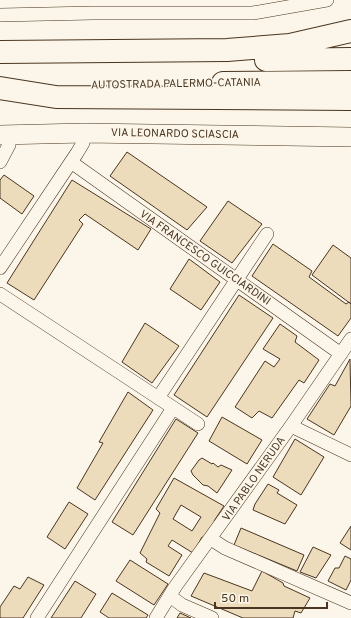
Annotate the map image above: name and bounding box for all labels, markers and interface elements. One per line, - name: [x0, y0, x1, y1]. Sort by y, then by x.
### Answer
- street label: AUTOSTRADA PALERMO-CATANIA: [91, 76, 261, 92]
- street label: VIA LEONARDO SCIASCIA: [111, 126, 239, 142]
- street label: VIA FRANCESCO GUICCIARDINI: [137, 207, 273, 309]
- street label: VIA PABLO NERUDA: [220, 434, 288, 524]
- scale bar: [215, 584, 327, 610]
- text: 50 m: [221, 591, 249, 607]

